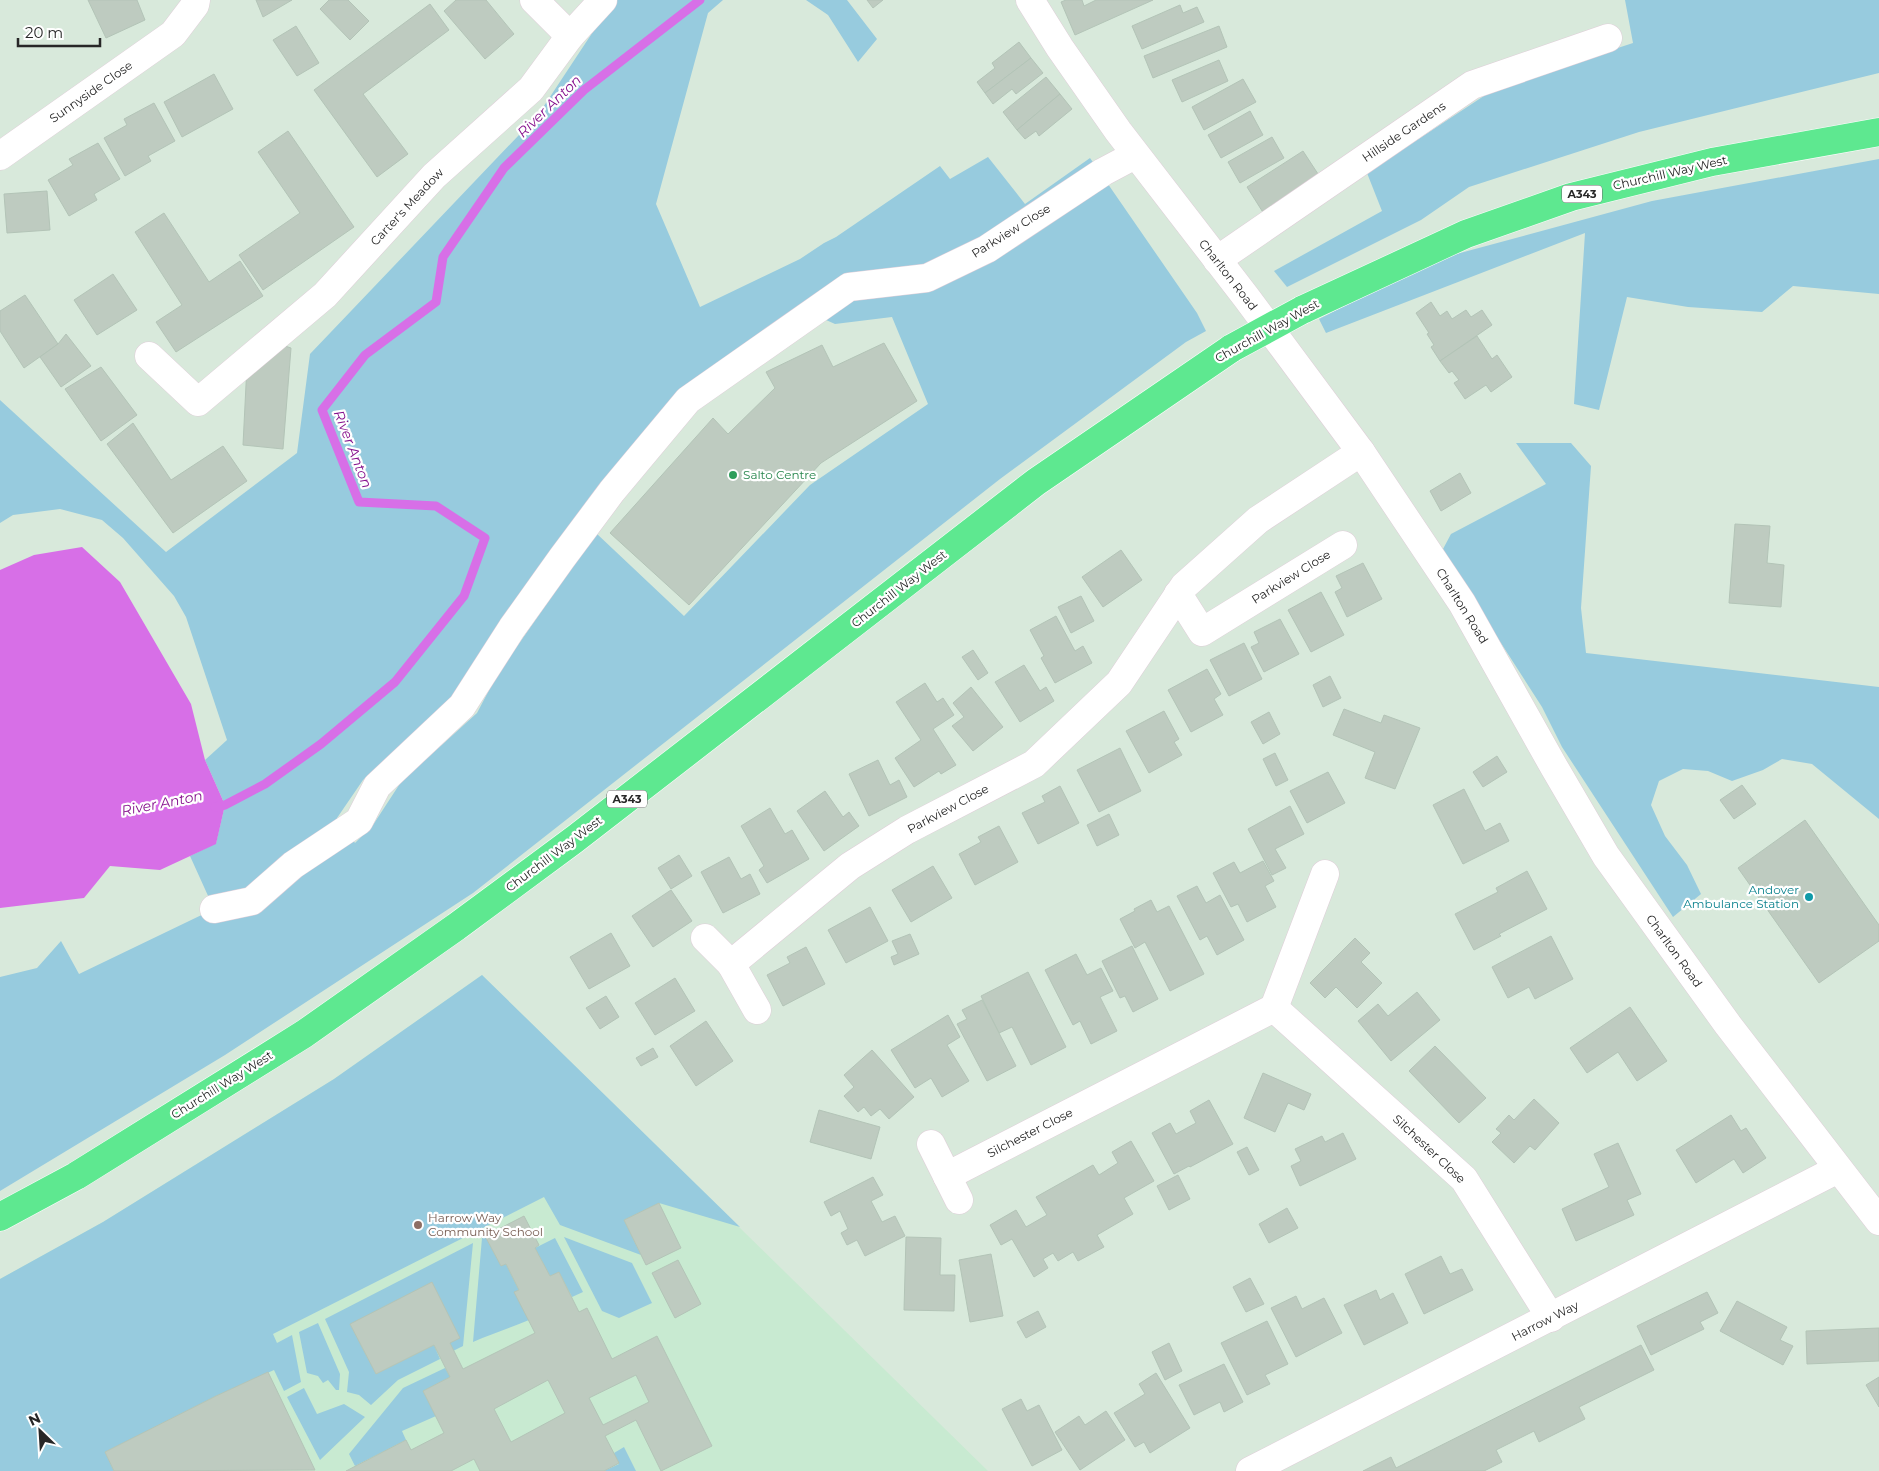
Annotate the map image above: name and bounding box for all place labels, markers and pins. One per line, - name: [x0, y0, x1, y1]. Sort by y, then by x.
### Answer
- place label: Salto Centre: [743, 467, 816, 482]
- marker: Salto Centre: [727, 469, 739, 481]
- place label: Andover Ambulance Station: [1683, 882, 1799, 911]
- marker: Andover Ambulance Station: [1803, 891, 1815, 903]
- place label: Harrow Way Community School: [428, 1210, 543, 1239]
- marker: Harrow Way Community School: [412, 1219, 424, 1231]

